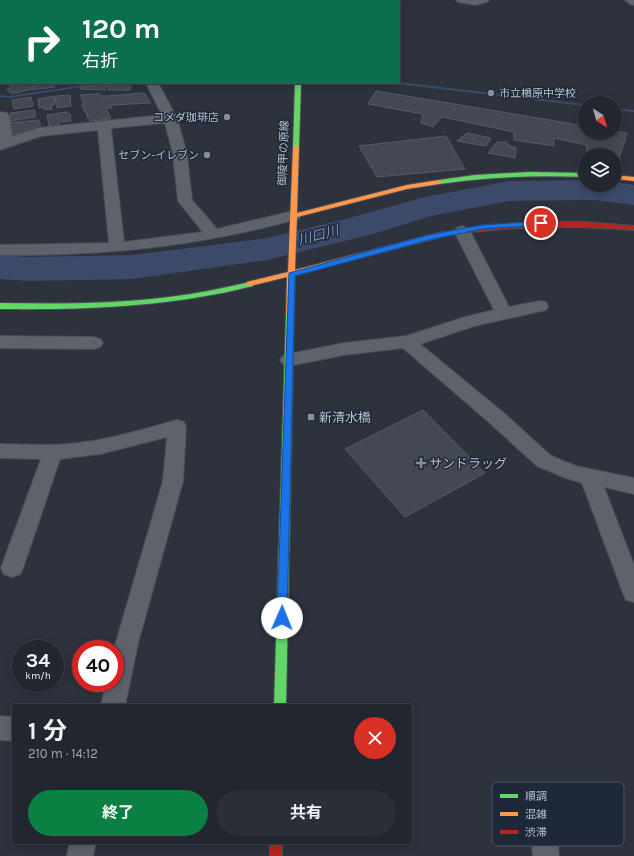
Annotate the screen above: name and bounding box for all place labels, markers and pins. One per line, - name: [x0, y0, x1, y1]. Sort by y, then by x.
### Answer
- place label: 市立楢原中学校: [499, 87, 576, 100]
- marker: 市立楢原中学校: [486, 88, 496, 98]
- place label: コメダ珈琲店: [153, 111, 219, 124]
- marker: コメダ珈琲店: [222, 112, 232, 122]
- place label: セブン-イレブン: [118, 149, 199, 162]
- marker: セブン-イレブン: [202, 150, 212, 160]
- pin: [524, 206, 558, 240]
- place label: 新清水橋: [319, 410, 371, 425]
- marker: 新清水橋: [306, 412, 316, 422]
- place label: サンドラッグ: [429, 456, 507, 471]
- marker: サンドラッグ: [416, 458, 426, 468]

